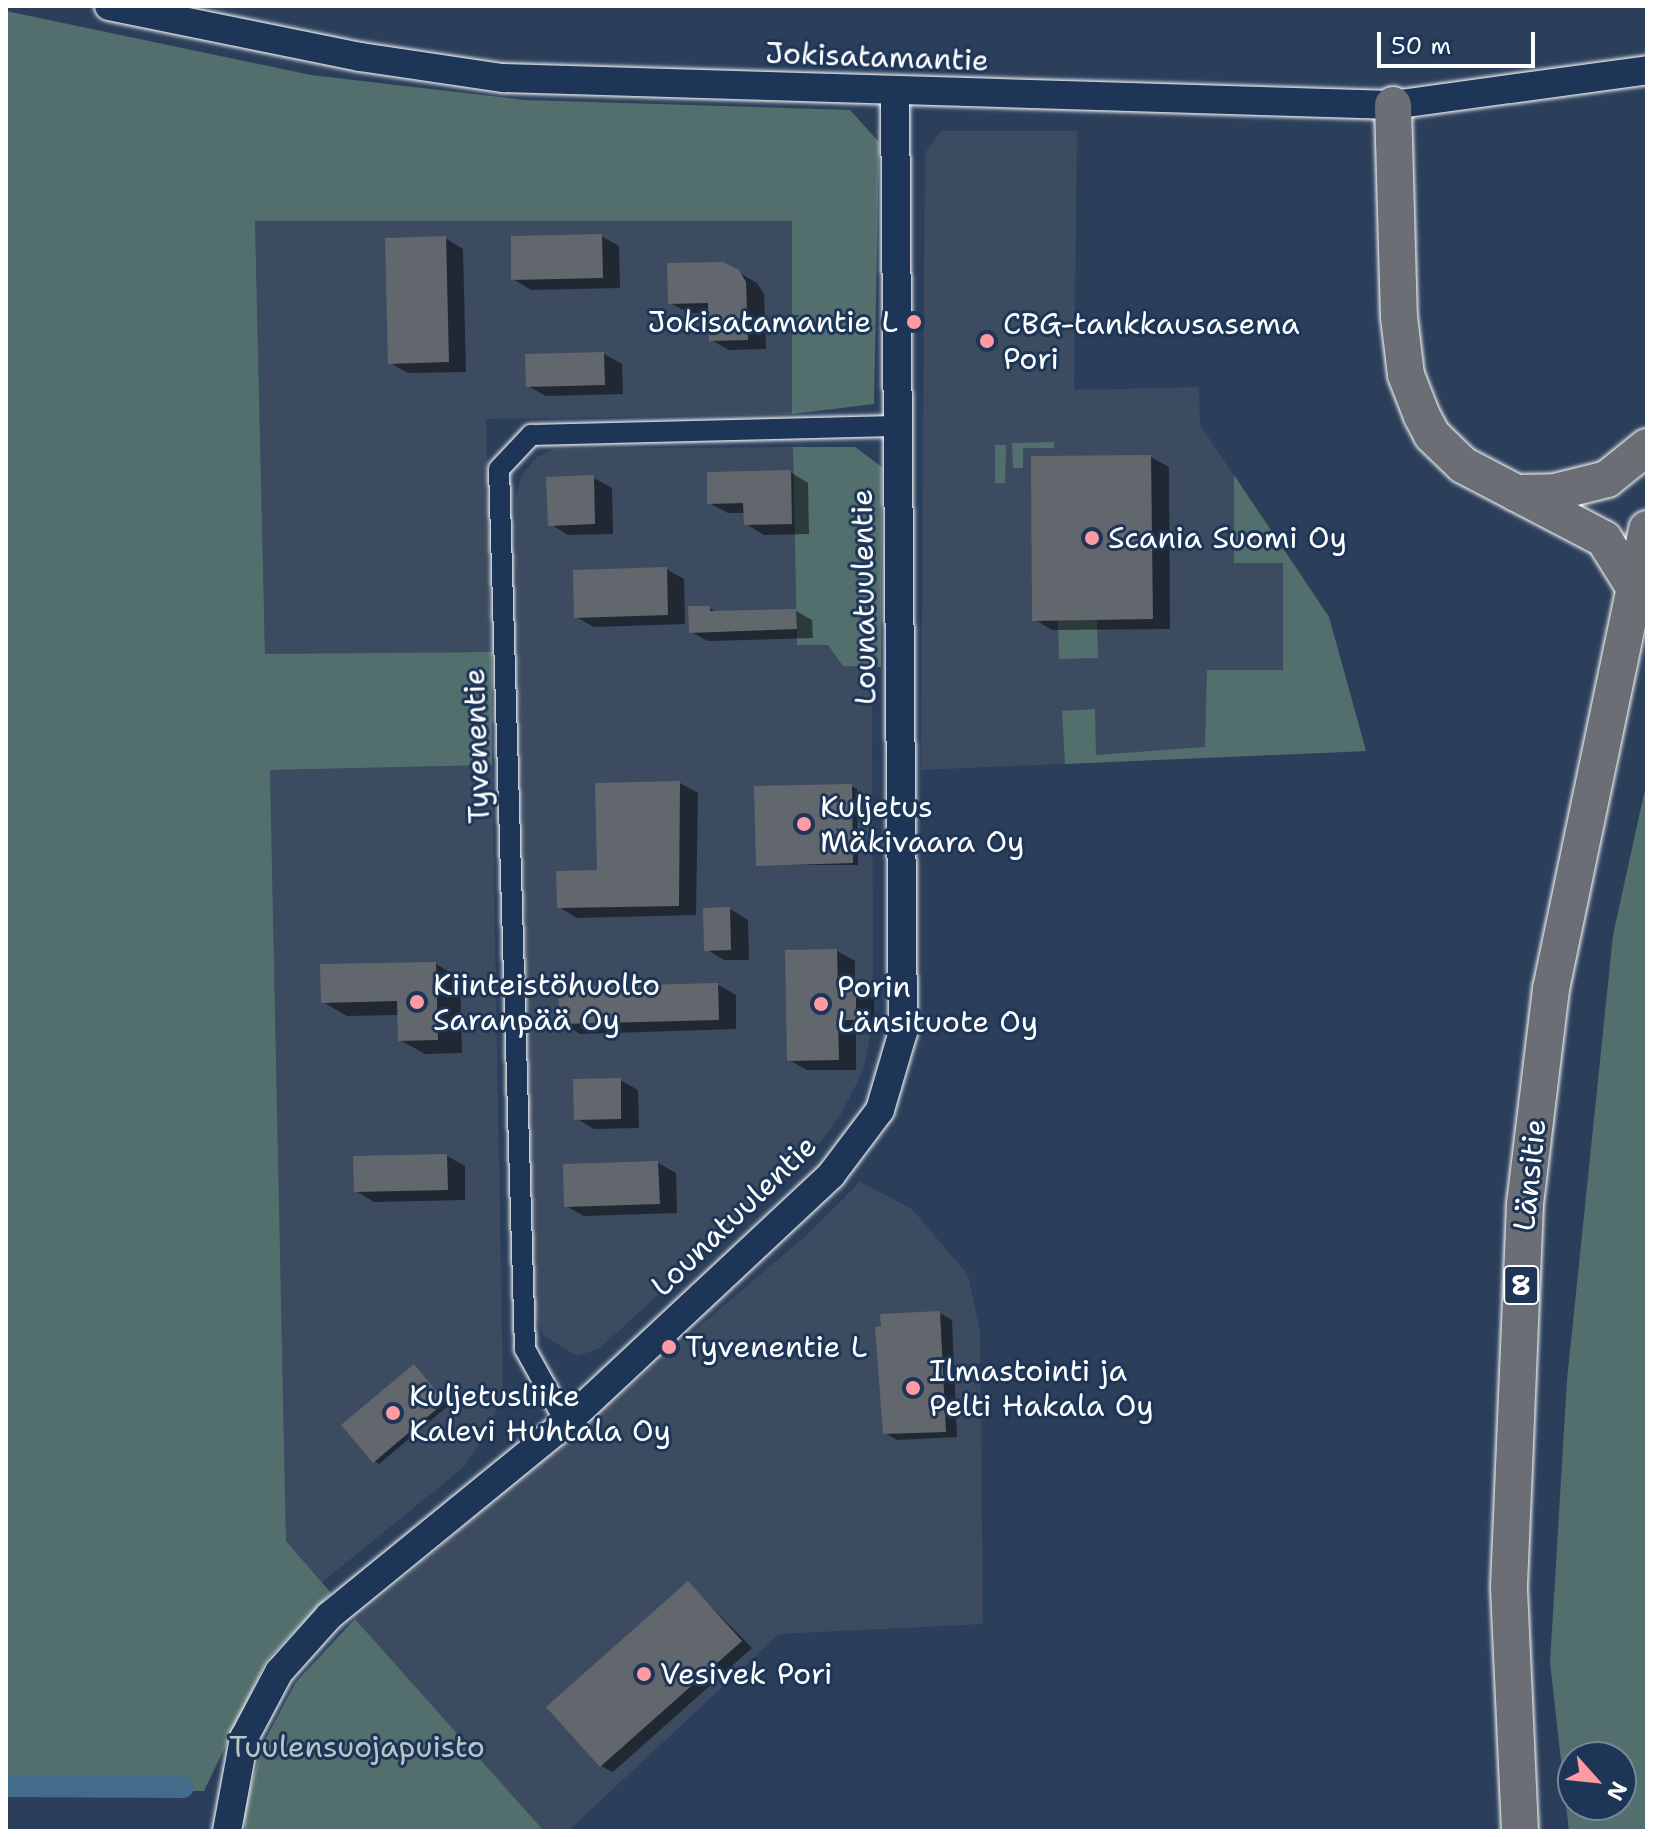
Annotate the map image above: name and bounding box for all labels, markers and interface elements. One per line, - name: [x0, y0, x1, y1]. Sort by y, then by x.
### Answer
- scale bar: [1381, 16, 1539, 66]
- text: 50 m: [1391, 30, 1451, 62]
- street label: Jokisatamantie: [765, 35, 989, 79]
- place label: Jokisatamantie L: [647, 304, 898, 340]
- place label: CBG-tankkausasema Pori: [1003, 306, 1300, 376]
- marker: Jokisatamantie L: [905, 313, 923, 331]
- marker: CBG-tankkausasema Pori: [978, 332, 996, 350]
- street label: Lounatuulentie: [844, 489, 884, 705]
- place label: Scania Suomi Oy: [1108, 520, 1347, 556]
- marker: Scania Suomi Oy: [1083, 529, 1101, 547]
- street label: Tyvenentie: [456, 668, 498, 824]
- place label: Kuljetus Mäkivaara Oy: [820, 789, 1024, 860]
- marker: Kuljetus Mäkivaara Oy: [795, 815, 813, 833]
- place label: Kiinteistöhuolto Saranpää Oy: [433, 967, 660, 1038]
- place label: Porin Länsituote Oy: [837, 969, 1038, 1040]
- marker: Kiinteistöhuolto Saranpää Oy: [408, 993, 426, 1011]
- marker: Porin Länsituote Oy: [812, 995, 830, 1013]
- street label: Länsitie: [1506, 1117, 1554, 1233]
- street label: Lounatuulentie: [644, 1128, 824, 1304]
- road number: 8: [1503, 1261, 1539, 1309]
- place label: Tyvenentie L: [685, 1329, 867, 1365]
- marker: Tyvenentie L: [660, 1338, 678, 1356]
- place label: Ilmastointi ja Pelti Hakala Oy: [929, 1353, 1154, 1424]
- place label: Kuljetusliike Kalevi Huhtala Oy: [409, 1378, 671, 1448]
- marker: Ilmastointi ja Pelti Hakala Oy: [904, 1379, 922, 1397]
- marker: Kuljetusliike Kalevi Huhtala Oy: [384, 1404, 402, 1422]
- place label: Vesivek Pori: [660, 1656, 833, 1692]
- marker: Vesivek Pori: [635, 1665, 653, 1683]
- park label: Tuulensuojapuisto: [229, 1729, 485, 1765]
- north arrow: [1557, 1741, 1637, 1821]
- text: N: [1600, 1777, 1634, 1806]

